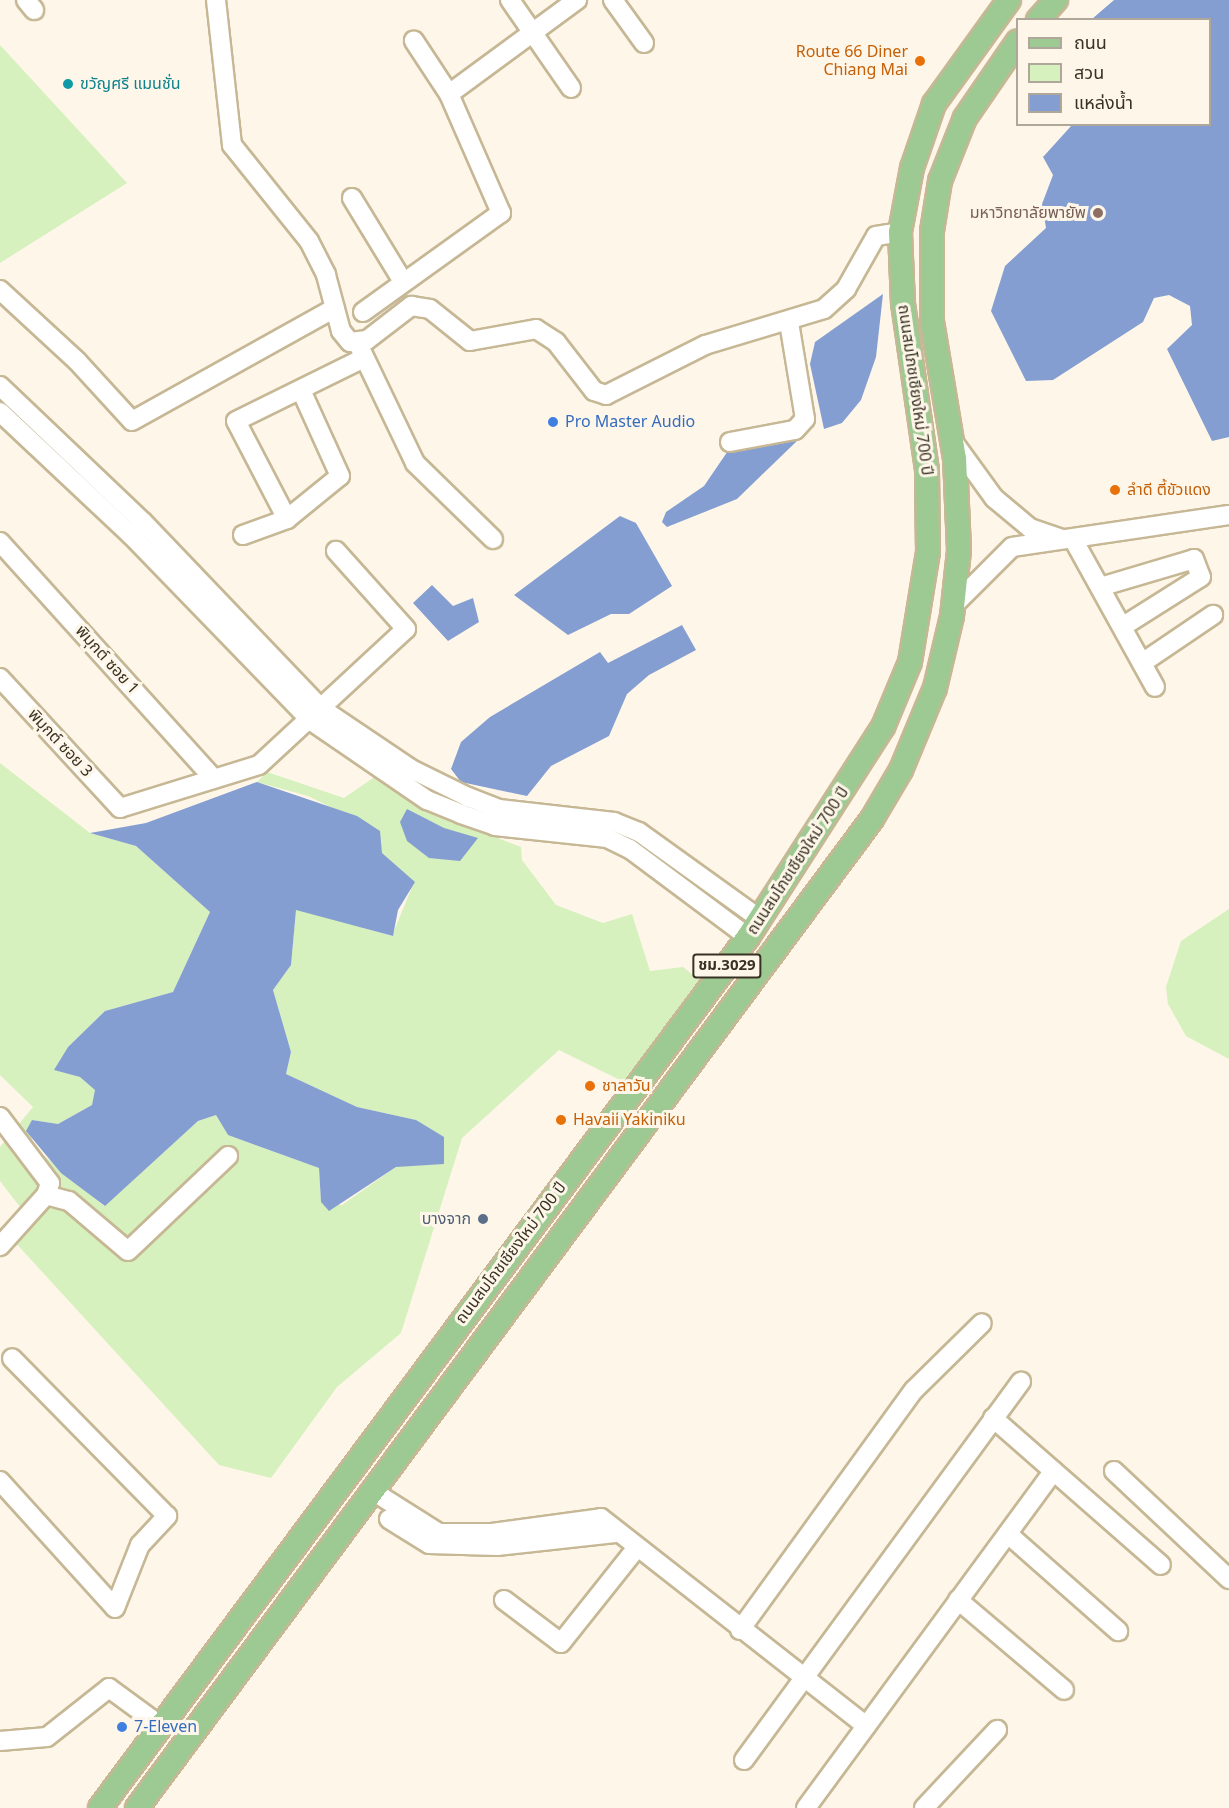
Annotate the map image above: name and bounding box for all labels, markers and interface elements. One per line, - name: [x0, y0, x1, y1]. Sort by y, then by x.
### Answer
- legend: [1016, 18, 1211, 126]
- text: ถนน: [1074, 30, 1107, 57]
- place label: Route 66 Diner Chiang Mai: [796, 42, 908, 80]
- marker: Route 66 Diner Chiang Mai: [913, 54, 927, 68]
- text: สวน: [1074, 60, 1104, 87]
- place label: ขวัญศรี แมนชั่น: [80, 74, 181, 94]
- marker: ขวัญศรี แมนชั่น: [61, 77, 75, 91]
- text: แหล่งน้ำ: [1074, 90, 1133, 117]
- place label: มหาวิทยาลัยพายัพ: [970, 203, 1086, 223]
- marker: มหาวิทยาลัยพายัพ: [1091, 206, 1105, 220]
- street label: ถนนสมโภชเชียงใหม่ 700 ปี: [894, 303, 936, 477]
- place label: Pro Master Audio: [565, 412, 695, 432]
- marker: Pro Master Audio: [546, 415, 560, 429]
- place label: ลำดี ตี้ขัวแดง: [1127, 480, 1211, 500]
- marker: ลำดี ตี้ขัวแดง: [1108, 483, 1122, 497]
- street label: พิมุกต์ ซอย 1: [71, 622, 143, 698]
- street label: พิมุกต์ ซอย 3: [24, 705, 96, 781]
- street label: ถนนสมโภชเชียงใหม่ 700 ปี: [743, 784, 853, 938]
- road number: ชม.3029: [691, 954, 763, 978]
- place label: ชาลาวัน: [602, 1076, 651, 1096]
- marker: ชาลาวัน: [583, 1079, 597, 1093]
- place label: Havaii Yakiniku: [573, 1110, 686, 1130]
- marker: Havaii Yakiniku: [554, 1113, 568, 1127]
- street label: ถนนสมโภชเชียงใหม่ 700 ปี: [451, 1178, 571, 1328]
- place label: บางจาก: [422, 1209, 471, 1229]
- marker: บางจาก: [476, 1212, 490, 1226]
- place label: 7-Eleven: [134, 1717, 197, 1737]
- marker: 7-Eleven: [115, 1720, 129, 1734]

